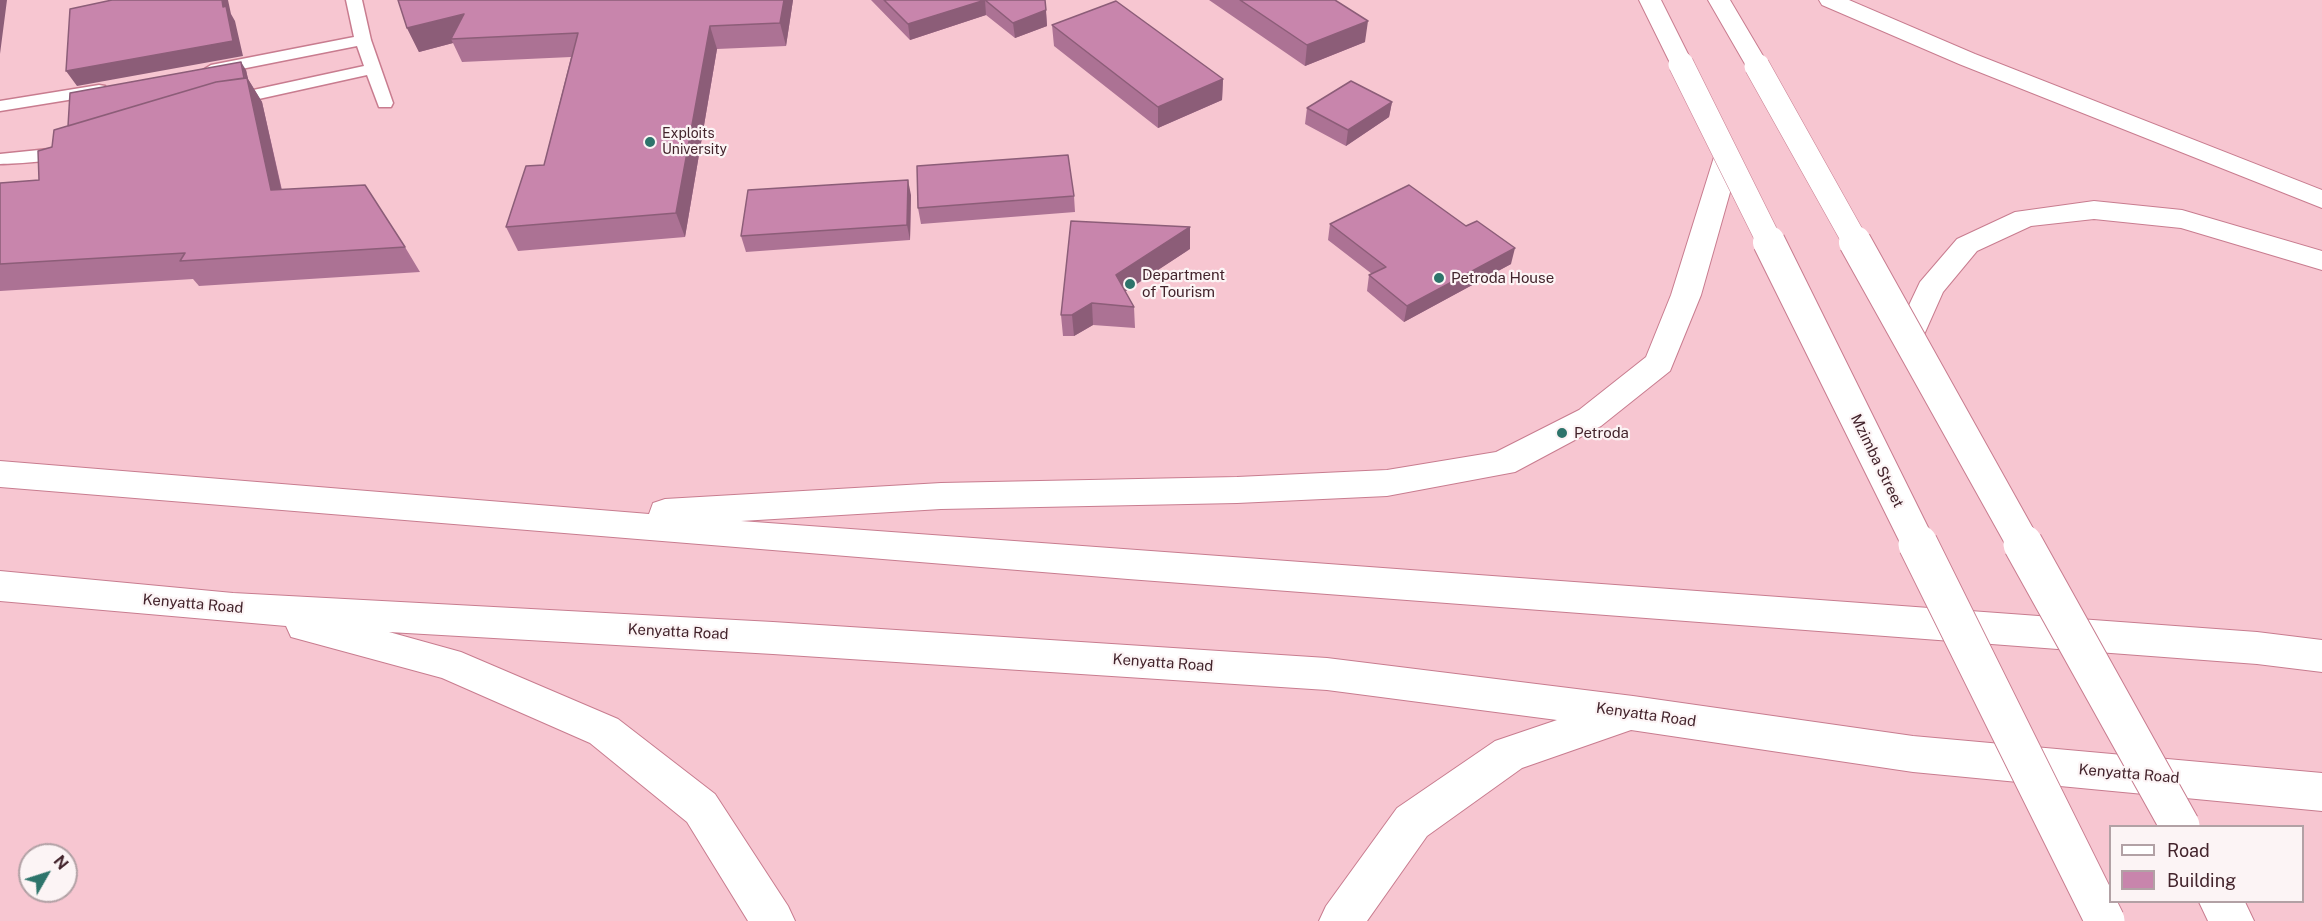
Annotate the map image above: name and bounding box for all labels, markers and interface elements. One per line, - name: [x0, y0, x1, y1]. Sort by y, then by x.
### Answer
- place label: Exploits University: [662, 126, 727, 158]
- marker: Exploits University: [643, 135, 657, 149]
- place label: Department of Tourism: [1142, 266, 1225, 301]
- place label: Petroda House: [1451, 269, 1554, 287]
- marker: Petroda House: [1432, 271, 1446, 285]
- marker: Department of Tourism: [1123, 277, 1137, 291]
- street label: Mzimba Street: [1847, 411, 1907, 511]
- place label: Petroda: [1574, 424, 1629, 442]
- marker: Petroda: [1555, 426, 1569, 440]
- street label: Kenyatta Road: [142, 591, 244, 617]
- street label: Kenyatta Road: [627, 620, 729, 644]
- street label: Kenyatta Road: [1112, 651, 1214, 675]
- street label: Kenyatta Road: [1595, 699, 1697, 731]
- street label: Kenyatta Road: [2078, 761, 2180, 787]
- legend: [2109, 825, 2304, 903]
- text: Road: [2167, 840, 2210, 861]
- north arrow: [18, 843, 78, 903]
- text: N: [49, 852, 72, 873]
- text: Building: [2167, 870, 2236, 891]

